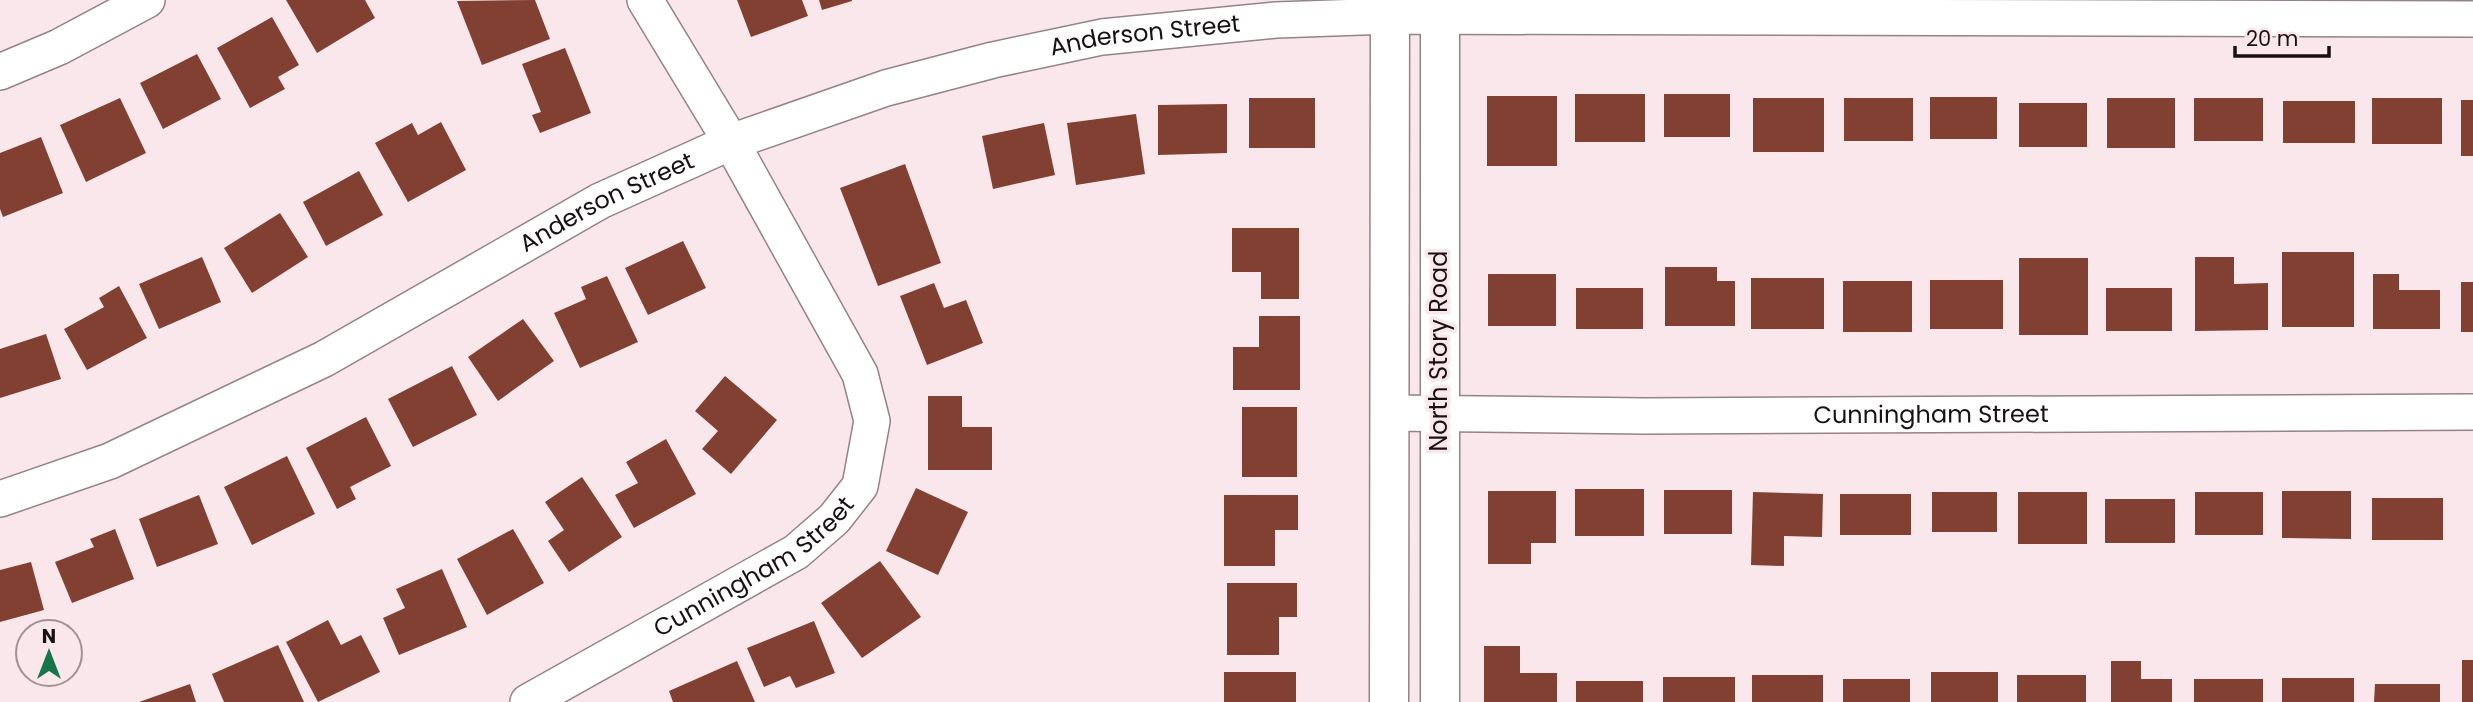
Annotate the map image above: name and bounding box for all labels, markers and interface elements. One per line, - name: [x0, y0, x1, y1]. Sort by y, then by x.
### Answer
- street label: Anderson Street: [1047, 7, 1241, 64]
- scale bar: [2235, 14, 2330, 58]
- text: 20 m: [2246, 24, 2299, 53]
- street label: Anderson Street: [513, 144, 699, 260]
- street label: North Story Road: [1422, 250, 1455, 452]
- street label: Cunningham Street: [1813, 397, 2049, 431]
- street label: Cunningham Street: [647, 489, 862, 644]
- north arrow: [14, 618, 84, 688]
- text: N: [42, 623, 56, 650]

